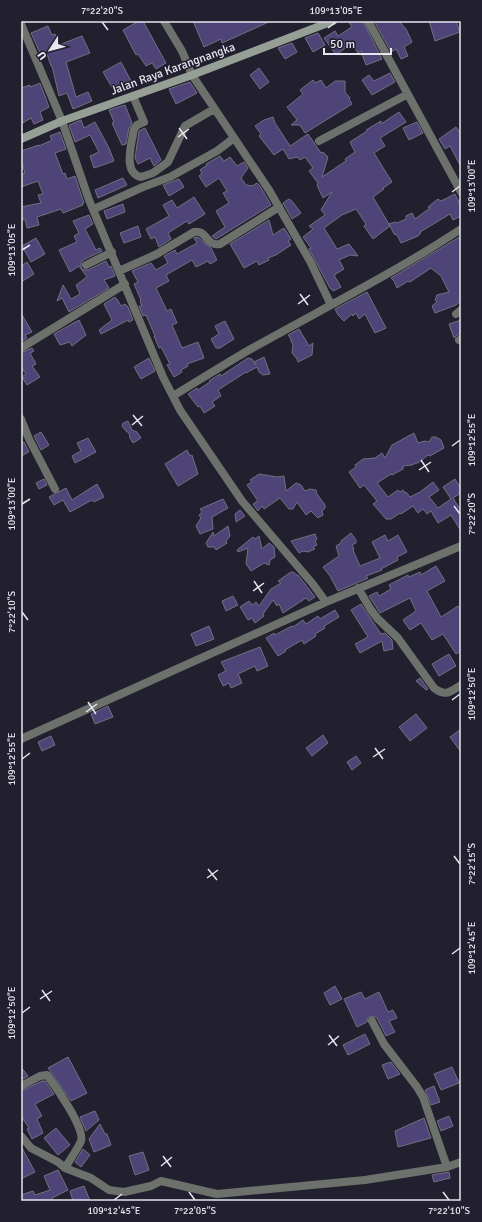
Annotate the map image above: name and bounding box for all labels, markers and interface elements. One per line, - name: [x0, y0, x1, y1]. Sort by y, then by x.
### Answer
- text: 7°22'20"S: [81, 5, 124, 17]
- text: 109°13'05"E: [309, 5, 363, 17]
- north arrow: [30, 30, 70, 70]
- scale bar: [324, 30, 391, 56]
- text: 50 m: [330, 37, 355, 52]
- street label: Jalan Raya Karangnangka: [109, 39, 237, 99]
- text: U: [35, 49, 50, 62]
- text: 109°13'00"E: [466, 159, 478, 213]
- text: 109°13'05"E: [6, 223, 18, 277]
- text: 109°12'55"E: [466, 413, 478, 467]
- text: 109°13'00"E: [6, 477, 18, 531]
- text: 7°22'20"S: [466, 492, 478, 535]
- text: 7°22'10"S: [6, 590, 18, 633]
- text: 109°12'50"E: [466, 667, 478, 721]
- text: 109°12'55"E: [6, 732, 18, 786]
- text: 7°22'15"S: [466, 842, 478, 885]
- text: 109°12'45"E: [466, 921, 478, 975]
- text: 109°12'50"E: [6, 986, 18, 1040]
- text: 109°12'45"E: [87, 1205, 141, 1217]
- text: 7°22'05"S: [174, 1205, 217, 1217]
- text: 7°22'10"S: [428, 1205, 471, 1217]

